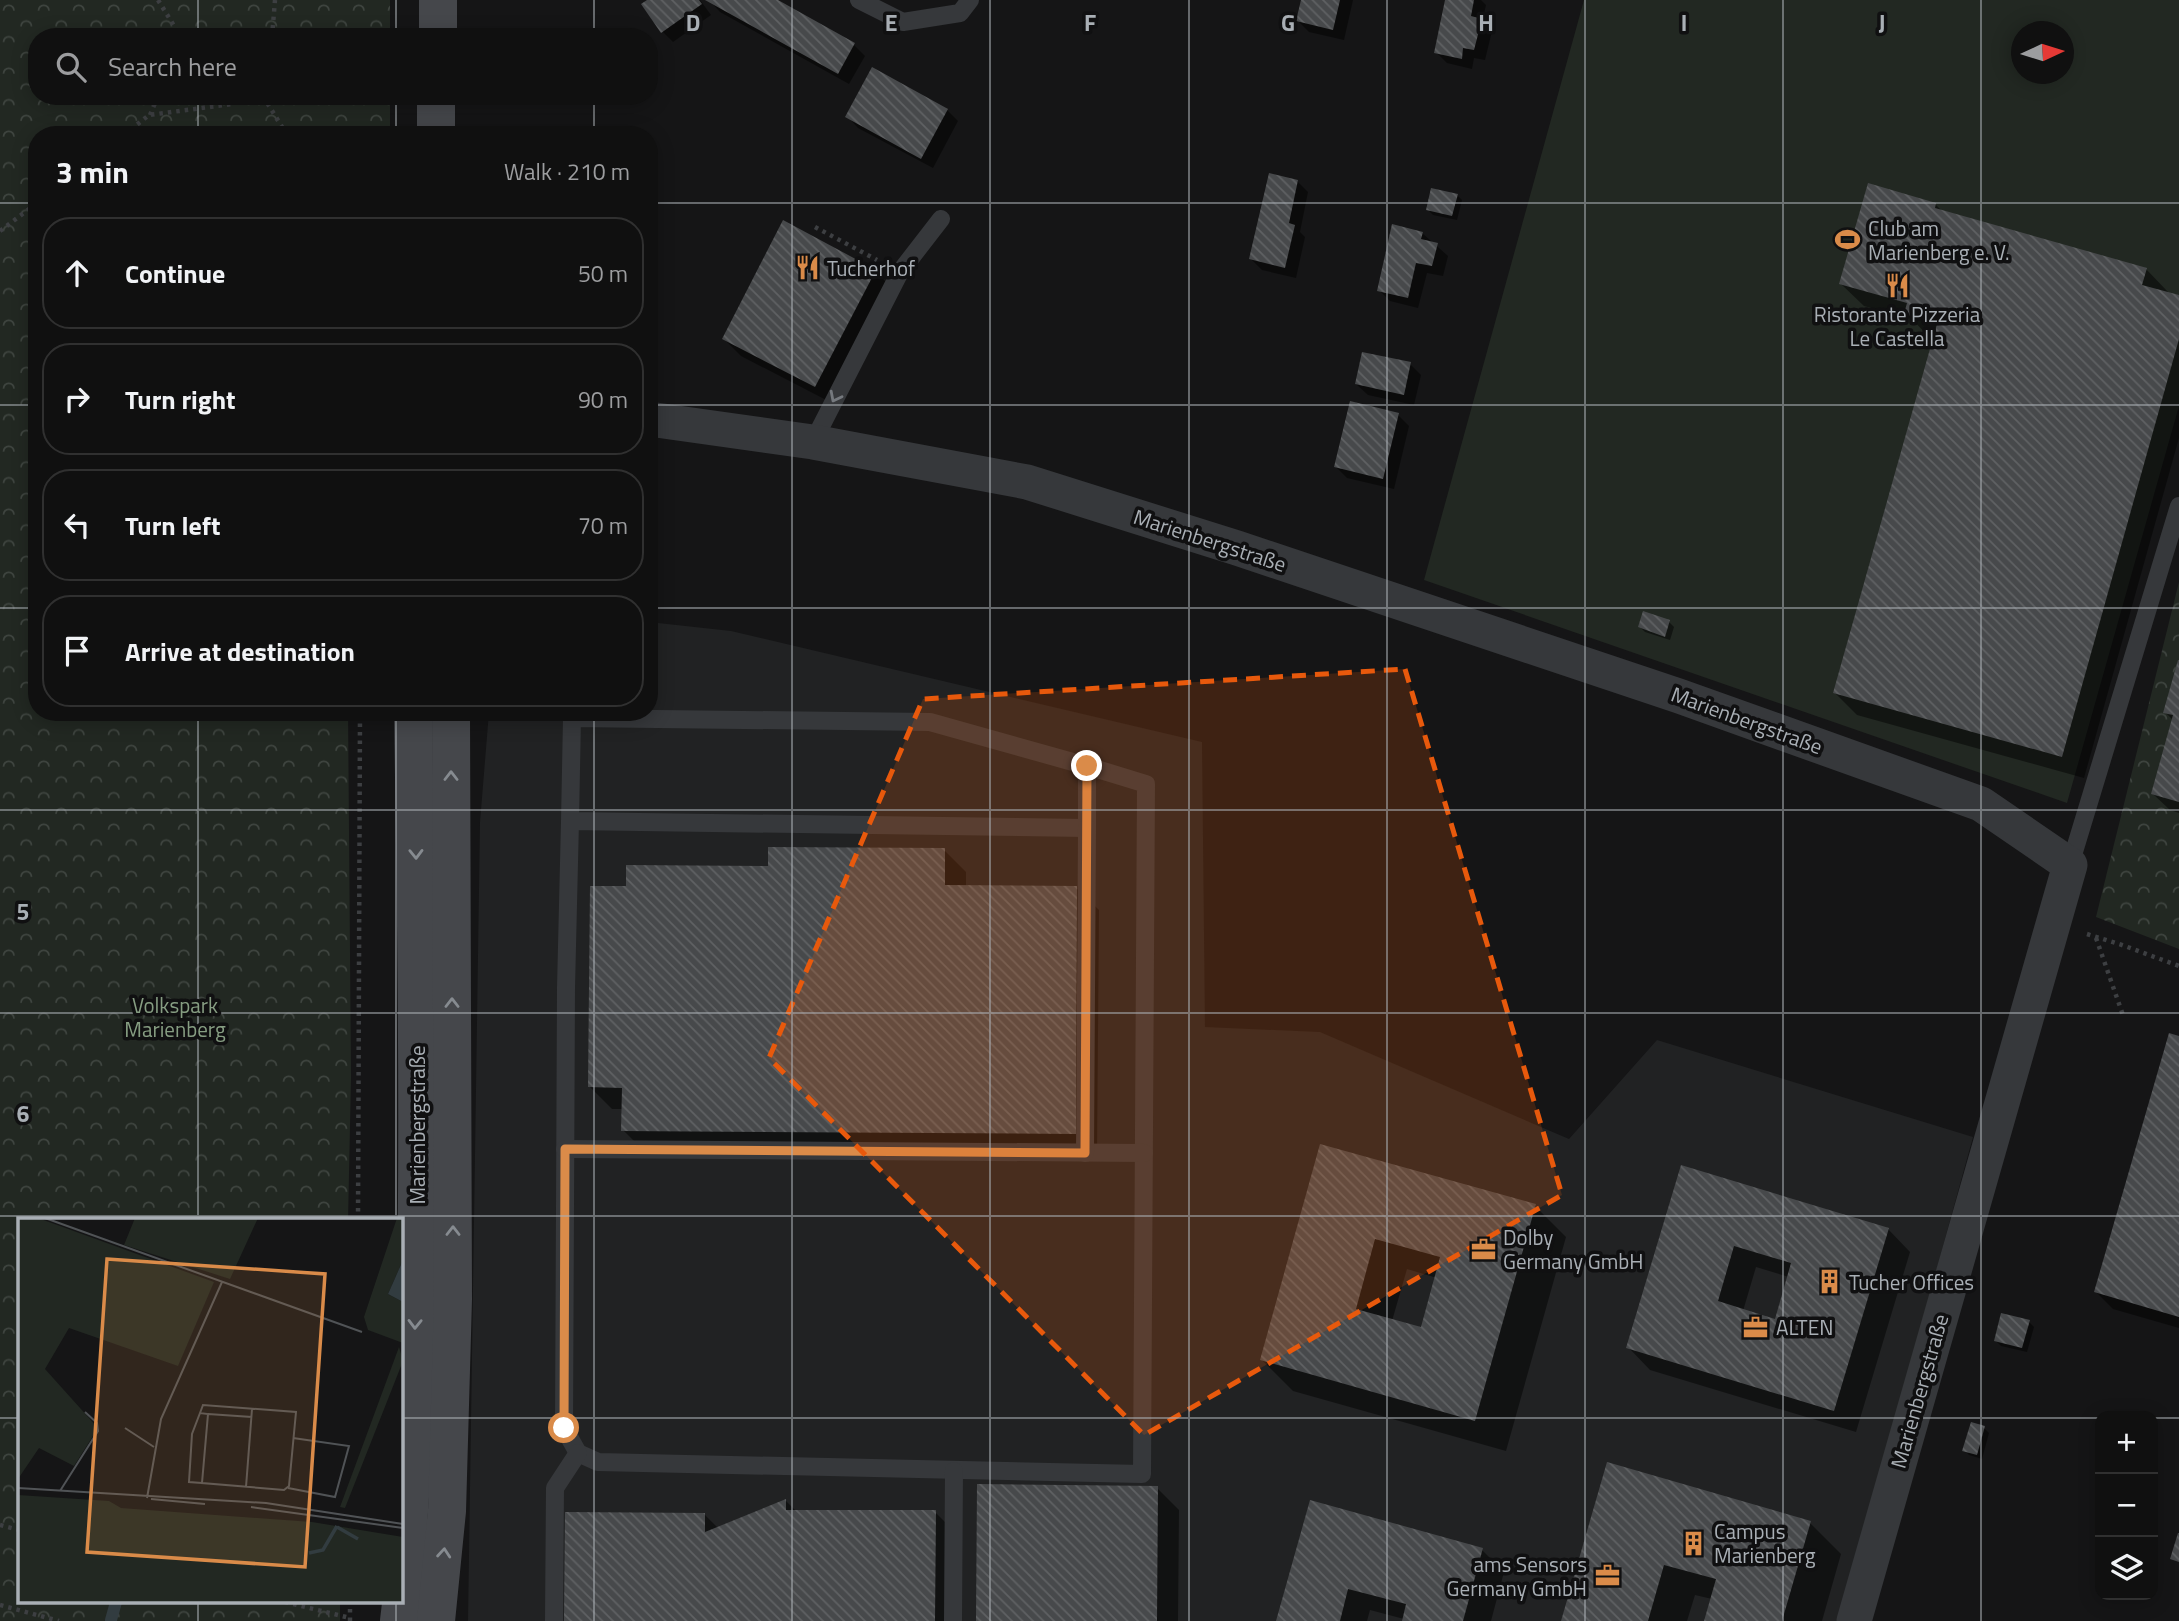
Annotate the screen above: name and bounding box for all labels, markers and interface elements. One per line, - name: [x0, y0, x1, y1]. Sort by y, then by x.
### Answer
- text: D: [686, 5, 700, 40]
- text: E: [885, 5, 897, 40]
- text: F: [1084, 5, 1096, 40]
- text: G: [1281, 5, 1295, 40]
- text: H: [1478, 5, 1494, 40]
- text: I: [1681, 5, 1687, 40]
- text: J: [1879, 5, 1885, 40]
- north arrow: [2011, 21, 2074, 84]
- search box: [28, 28, 658, 105]
- text: Search here: [108, 47, 237, 86]
- icon: search: [52, 48, 90, 86]
- text: 3 min: [56, 149, 129, 195]
- text: Walk · 210 m: [504, 154, 630, 189]
- place label: Club am Marienberg e. V.: [1868, 212, 2010, 268]
- sports icon: Club am Marienberg e. V.: [1834, 226, 1862, 254]
- place label: Tucherhof: [827, 252, 915, 284]
- icon: ahead: [58, 254, 96, 292]
- text: Continue: [125, 254, 225, 293]
- restaurant icon: Tucherhof: [793, 254, 821, 282]
- text: 50 m: [578, 256, 628, 291]
- restaurant icon: Ristorante Pizzeria Le Castella: [1883, 271, 1911, 299]
- place label: Ristorante Pizzeria Le Castella: [1814, 298, 1981, 354]
- icon: right: [58, 380, 96, 418]
- text: Turn right: [125, 380, 236, 419]
- text: 90 m: [578, 382, 628, 417]
- one-way arrow: [830, 390, 844, 402]
- street label: Marienbergstraße: [1129, 500, 1291, 580]
- icon: left: [58, 506, 96, 544]
- text: Turn left: [125, 506, 220, 545]
- text: 70 m: [578, 508, 628, 543]
- icon: arrive: [58, 632, 96, 670]
- text: Arrive at destination: [125, 632, 355, 671]
- street label: Marienbergstraße: [1667, 678, 1827, 762]
- route end: [1071, 750, 1102, 781]
- one-way arrow: [443, 770, 459, 780]
- one-way arrow: [408, 849, 423, 860]
- text: 5: [17, 894, 29, 929]
- park label: Volkspark Marienberg: [124, 989, 226, 1045]
- one-way arrow: [444, 997, 460, 1008]
- street label: Marienbergstraße: [401, 1045, 433, 1205]
- text: 6: [17, 1096, 30, 1131]
- inset map: [18, 1218, 402, 1604]
- place label: Dolby Germany GmbH: [1503, 1221, 1643, 1277]
- one-way arrow: [445, 1225, 461, 1235]
- office icon: Dolby Germany GmbH: [1469, 1235, 1497, 1263]
- place label: Tucher Offices: [1849, 1266, 1974, 1298]
- building icon: Tucher Offices: [1815, 1268, 1843, 1296]
- street label: Marienbergstraße: [1882, 1310, 1956, 1472]
- place label: ALTEN: [1776, 1311, 1833, 1343]
- office icon: ALTEN: [1742, 1313, 1770, 1341]
- one-way arrow: [407, 1320, 423, 1330]
- map controls: [2095, 1411, 2158, 1600]
- button: +: [2095, 1411, 2158, 1474]
- route start: [548, 1412, 579, 1443]
- button: −: [2095, 1474, 2158, 1537]
- place label: Campus Marienberg: [1714, 1515, 1816, 1571]
- building icon: Campus Marienberg: [1680, 1529, 1708, 1557]
- button: layers: [2095, 1537, 2158, 1600]
- one-way arrow: [436, 1547, 451, 1559]
- place label: ams Sensors Germany GmbH: [1447, 1548, 1587, 1604]
- office icon: ams Sensors Germany GmbH: [1593, 1562, 1621, 1590]

